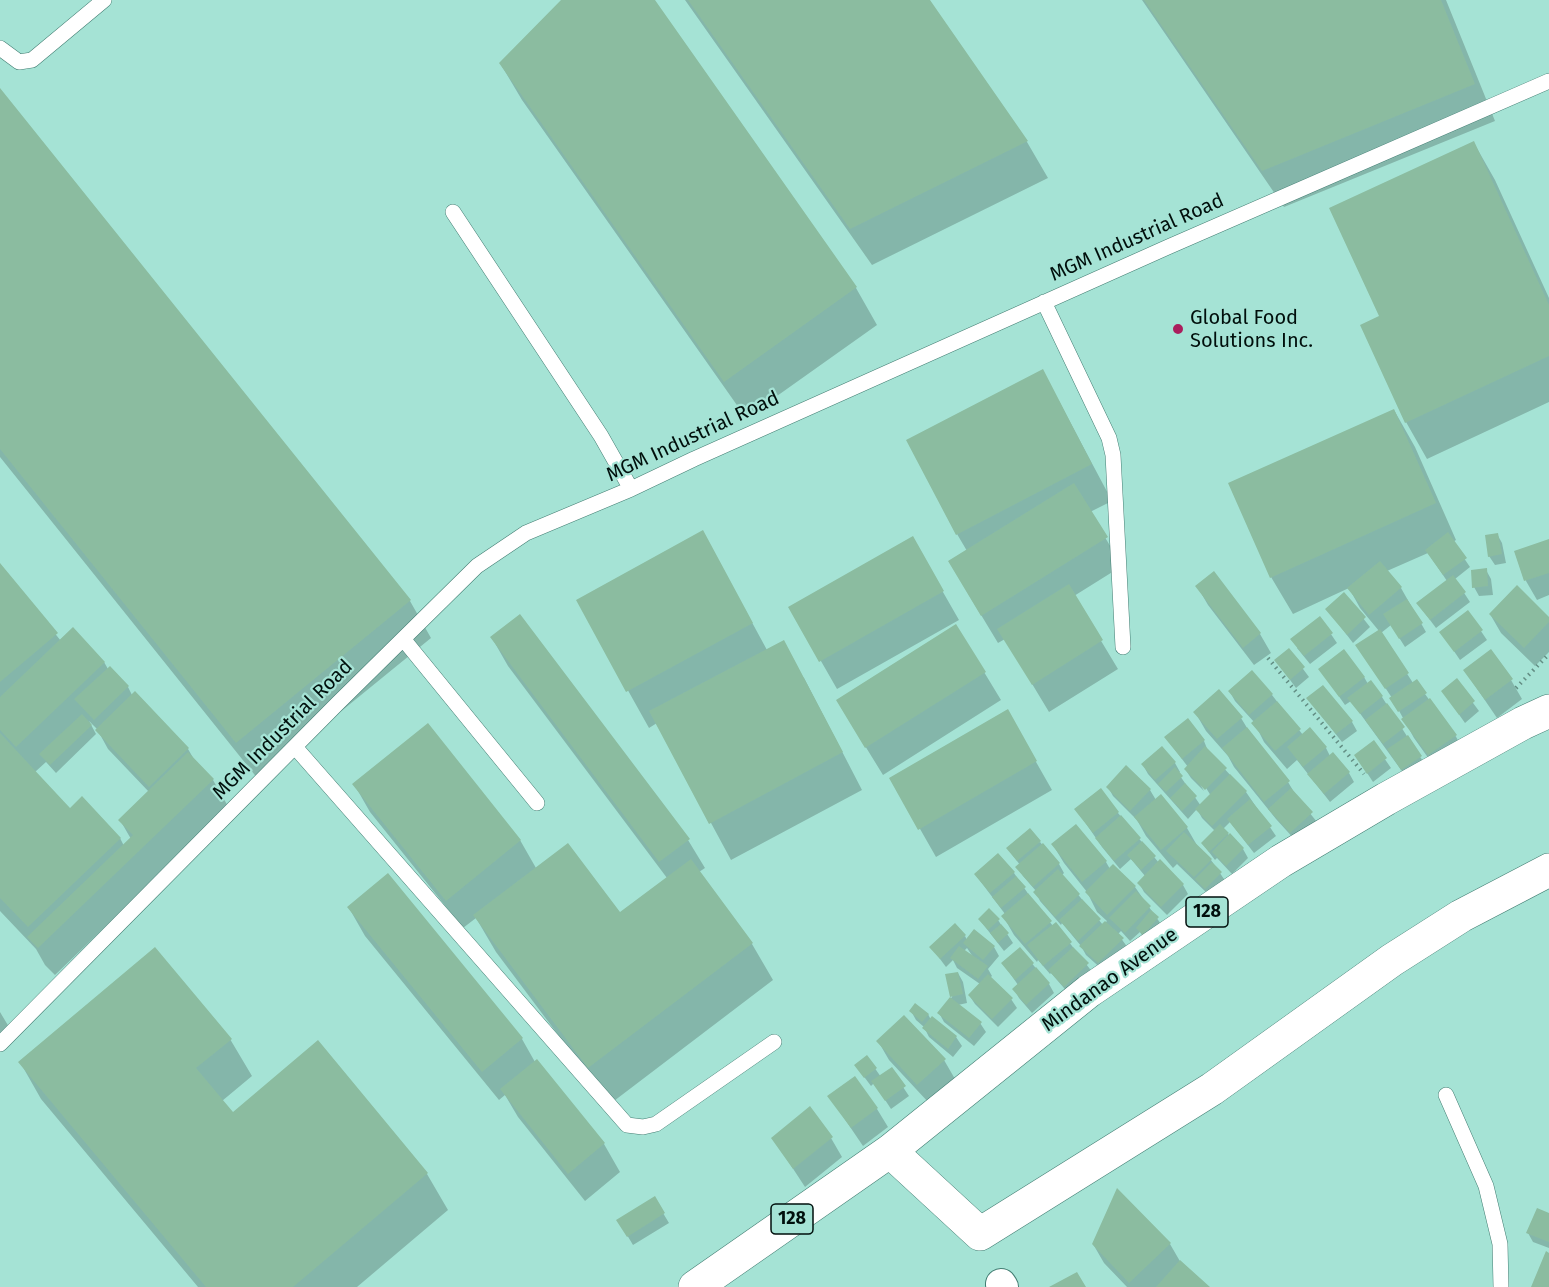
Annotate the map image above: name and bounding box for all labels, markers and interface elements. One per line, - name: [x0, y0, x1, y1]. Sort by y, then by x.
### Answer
- street label: MGM Industrial Road: [1046, 189, 1228, 287]
- place label: Global Food Solutions Inc.: [1190, 306, 1313, 353]
- marker: Global Food Solutions Inc.: [1171, 322, 1185, 336]
- street label: MGM Industrial Road: [603, 386, 783, 488]
- street label: MGM Industrial Road: [208, 655, 358, 805]
- road number: 128: [1186, 897, 1228, 927]
- street label: Mindanao Avenue: [1038, 923, 1182, 1037]
- road number: 128: [771, 1204, 813, 1234]

